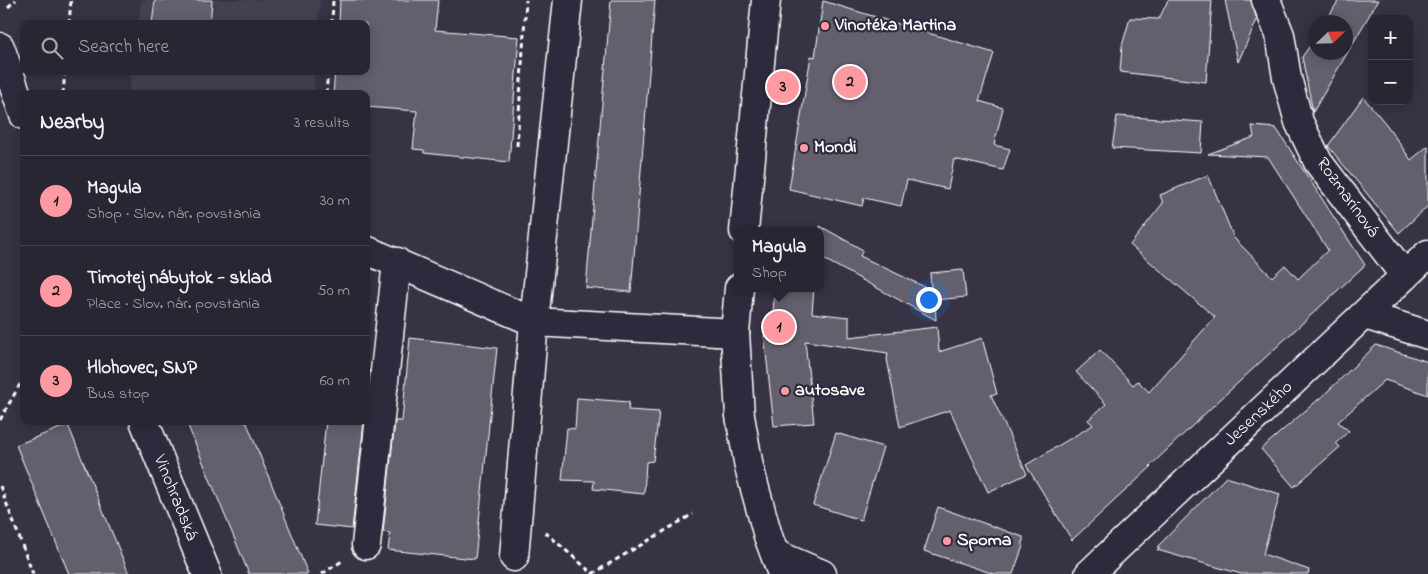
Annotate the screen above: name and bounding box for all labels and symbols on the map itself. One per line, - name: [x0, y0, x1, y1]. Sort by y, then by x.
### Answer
- place label: Vinotéka Martina: [834, 13, 956, 39]
- north arrow: [1308, 15, 1353, 60]
- marker: Vinotéka Martina: [819, 20, 831, 32]
- pin: 2: [834, 63, 866, 101]
- pin: 3: [767, 68, 799, 106]
- place label: Mondi: [814, 135, 857, 161]
- marker: Mondi: [798, 142, 810, 154]
- street label: Rozmarínová: [1309, 152, 1385, 244]
- your location: [916, 287, 942, 313]
- pin: 1: [763, 308, 795, 346]
- street label: Jesenského: [1219, 375, 1299, 453]
- place label: autosave: [795, 378, 866, 404]
- marker: autosave: [779, 385, 791, 397]
- street label: Vinohradská: [146, 450, 204, 545]
- place label: Spoma: [957, 528, 1012, 554]
- marker: Spoma: [941, 535, 953, 547]

